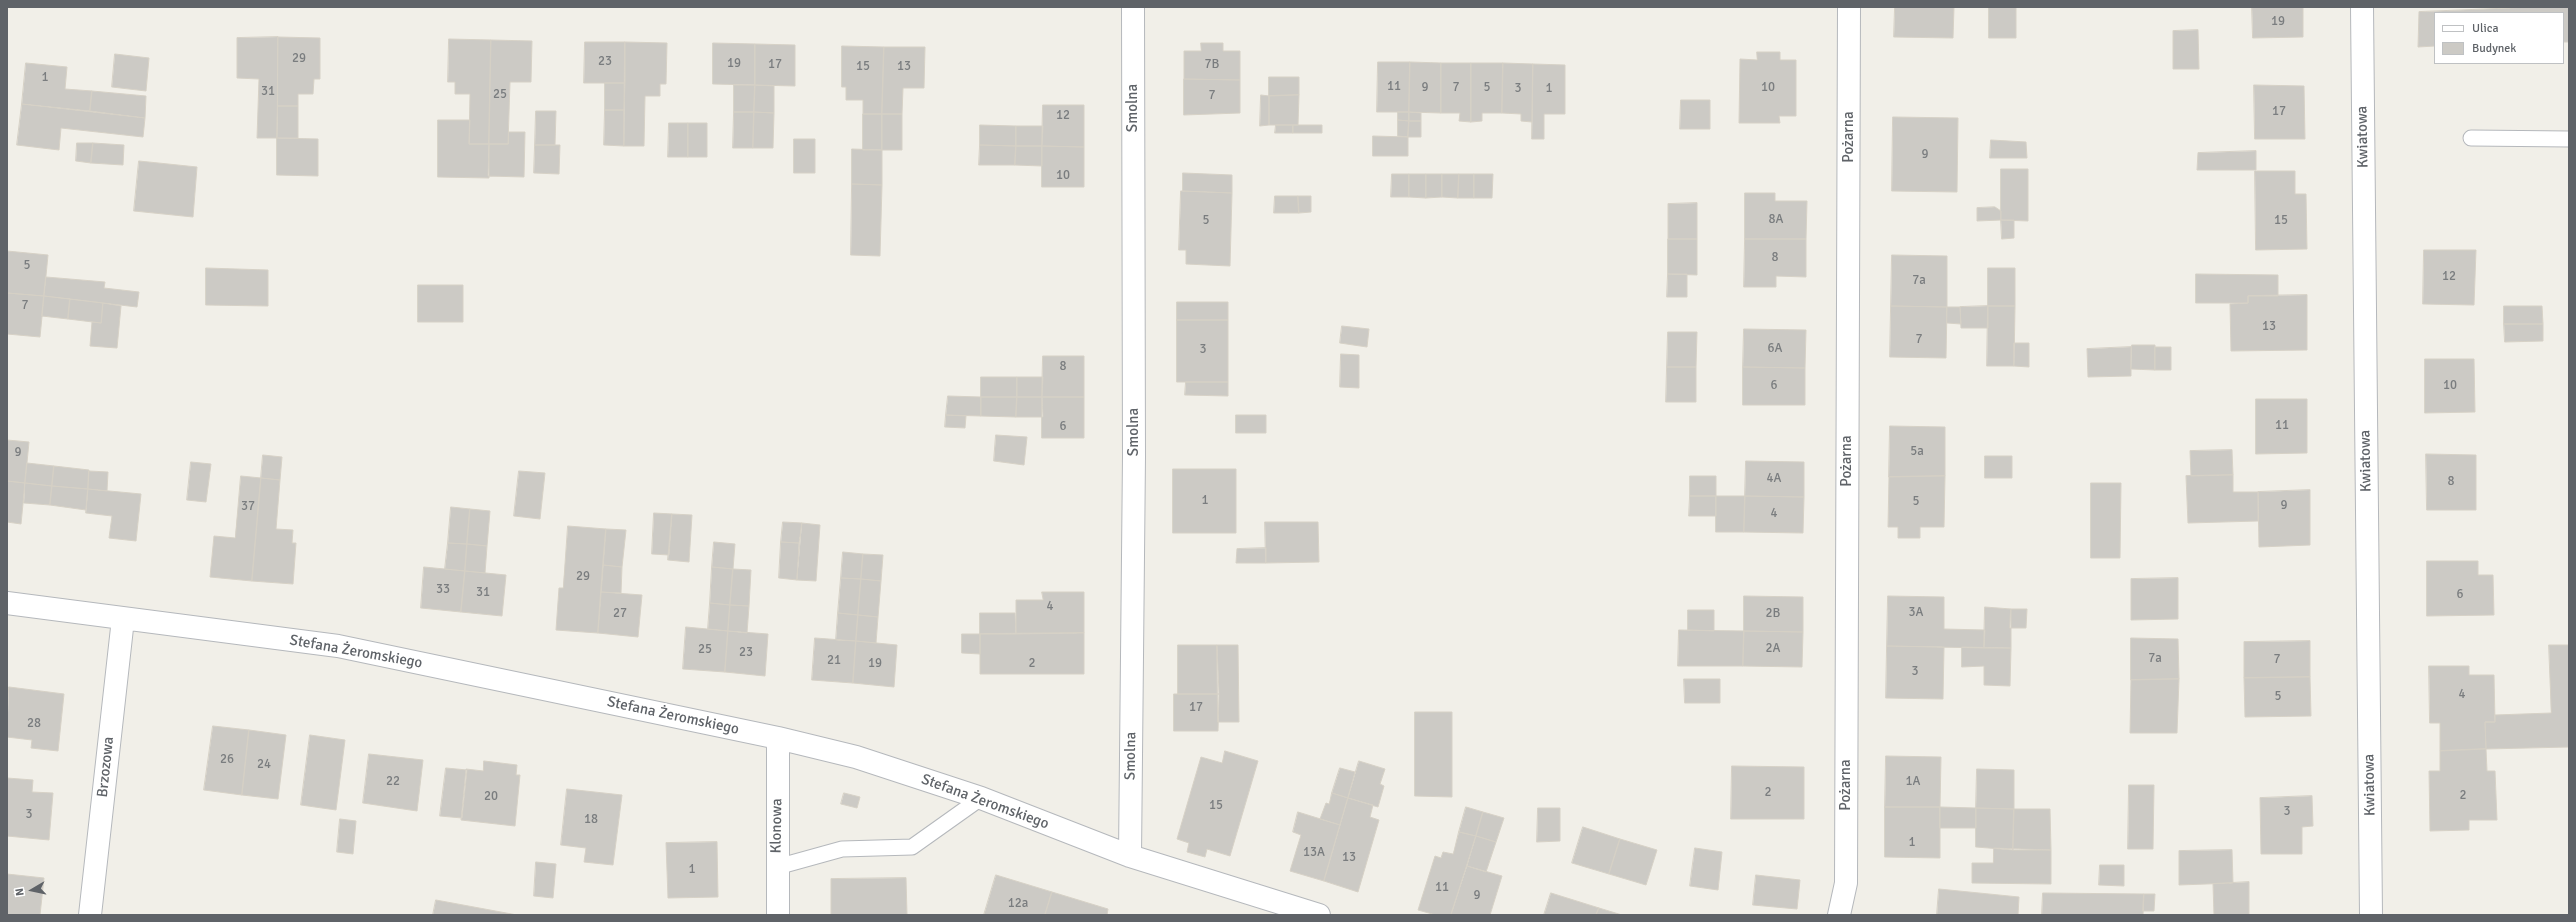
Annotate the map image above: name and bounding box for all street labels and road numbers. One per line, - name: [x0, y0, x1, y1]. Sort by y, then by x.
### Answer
- street label: Smolna: [1124, 84, 1142, 132]
- street label: Kwiatowa: [2353, 106, 2373, 168]
- street label: Pożarna: [1840, 111, 1858, 163]
- street label: Smolna: [1125, 408, 1143, 456]
- street label: Kwiatowa: [2356, 430, 2376, 492]
- street label: Pożarna: [1838, 435, 1856, 487]
- street label: Stefana Żeromskiego: [288, 631, 424, 673]
- street label: Stefana Żeromskiego: [605, 693, 741, 739]
- street label: Smolna: [1122, 732, 1140, 780]
- street label: Brzozowa: [94, 736, 118, 798]
- street label: Kwiatowa: [2360, 754, 2380, 816]
- street label: Pożarna: [1837, 759, 1855, 811]
- street label: Stefana Żeromskiego: [919, 771, 1051, 833]
- street label: Klonowa: [768, 798, 786, 854]

